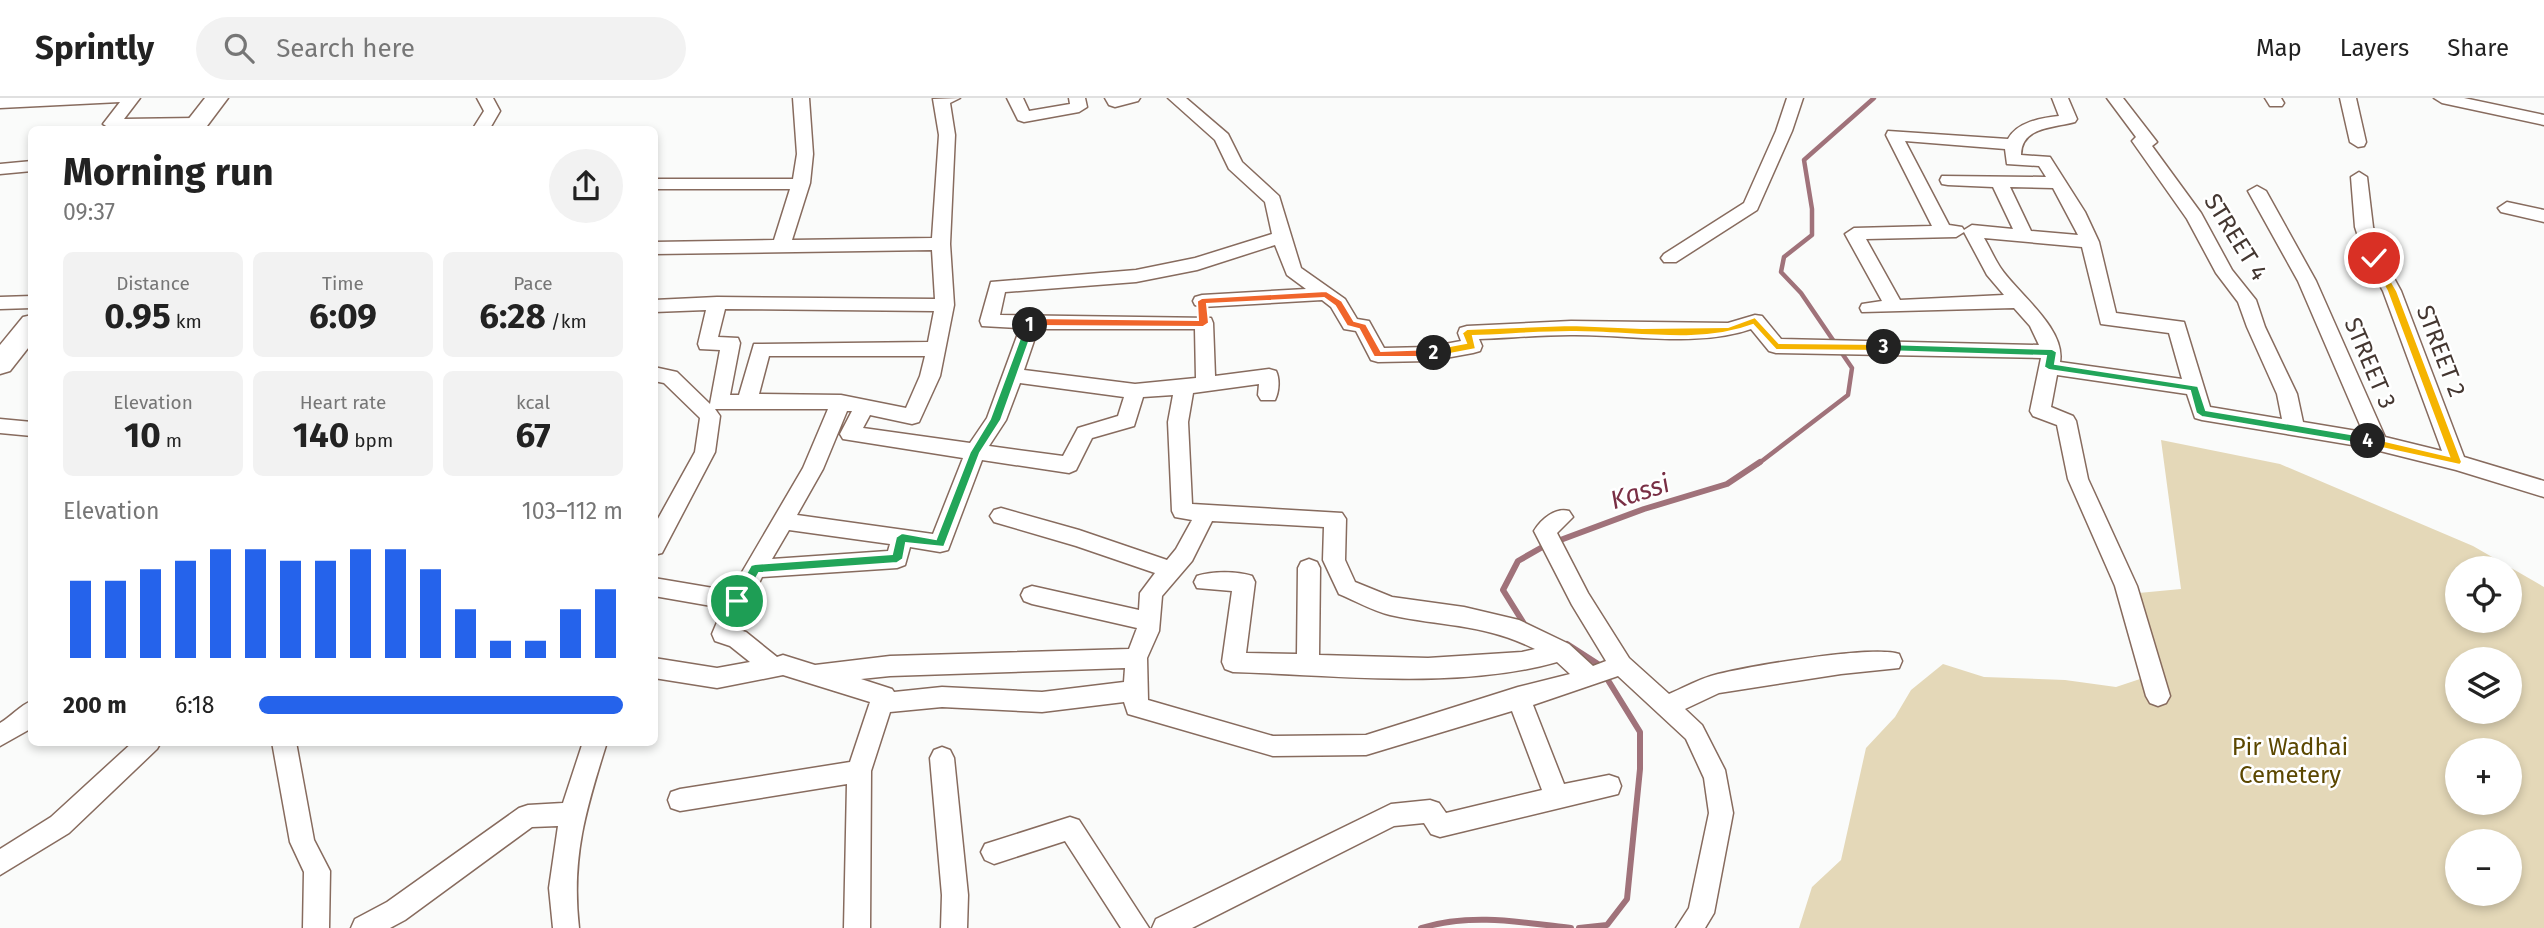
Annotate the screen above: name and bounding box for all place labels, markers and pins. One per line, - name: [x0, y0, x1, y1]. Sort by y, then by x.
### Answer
- pin: [2344, 228, 2404, 288]
- pin: 1: [1012, 308, 1048, 342]
- pin: 3: [1867, 330, 1902, 364]
- pin: 2: [1416, 336, 1452, 370]
- pin: 4: [2350, 424, 2386, 458]
- pin: [707, 571, 767, 631]

